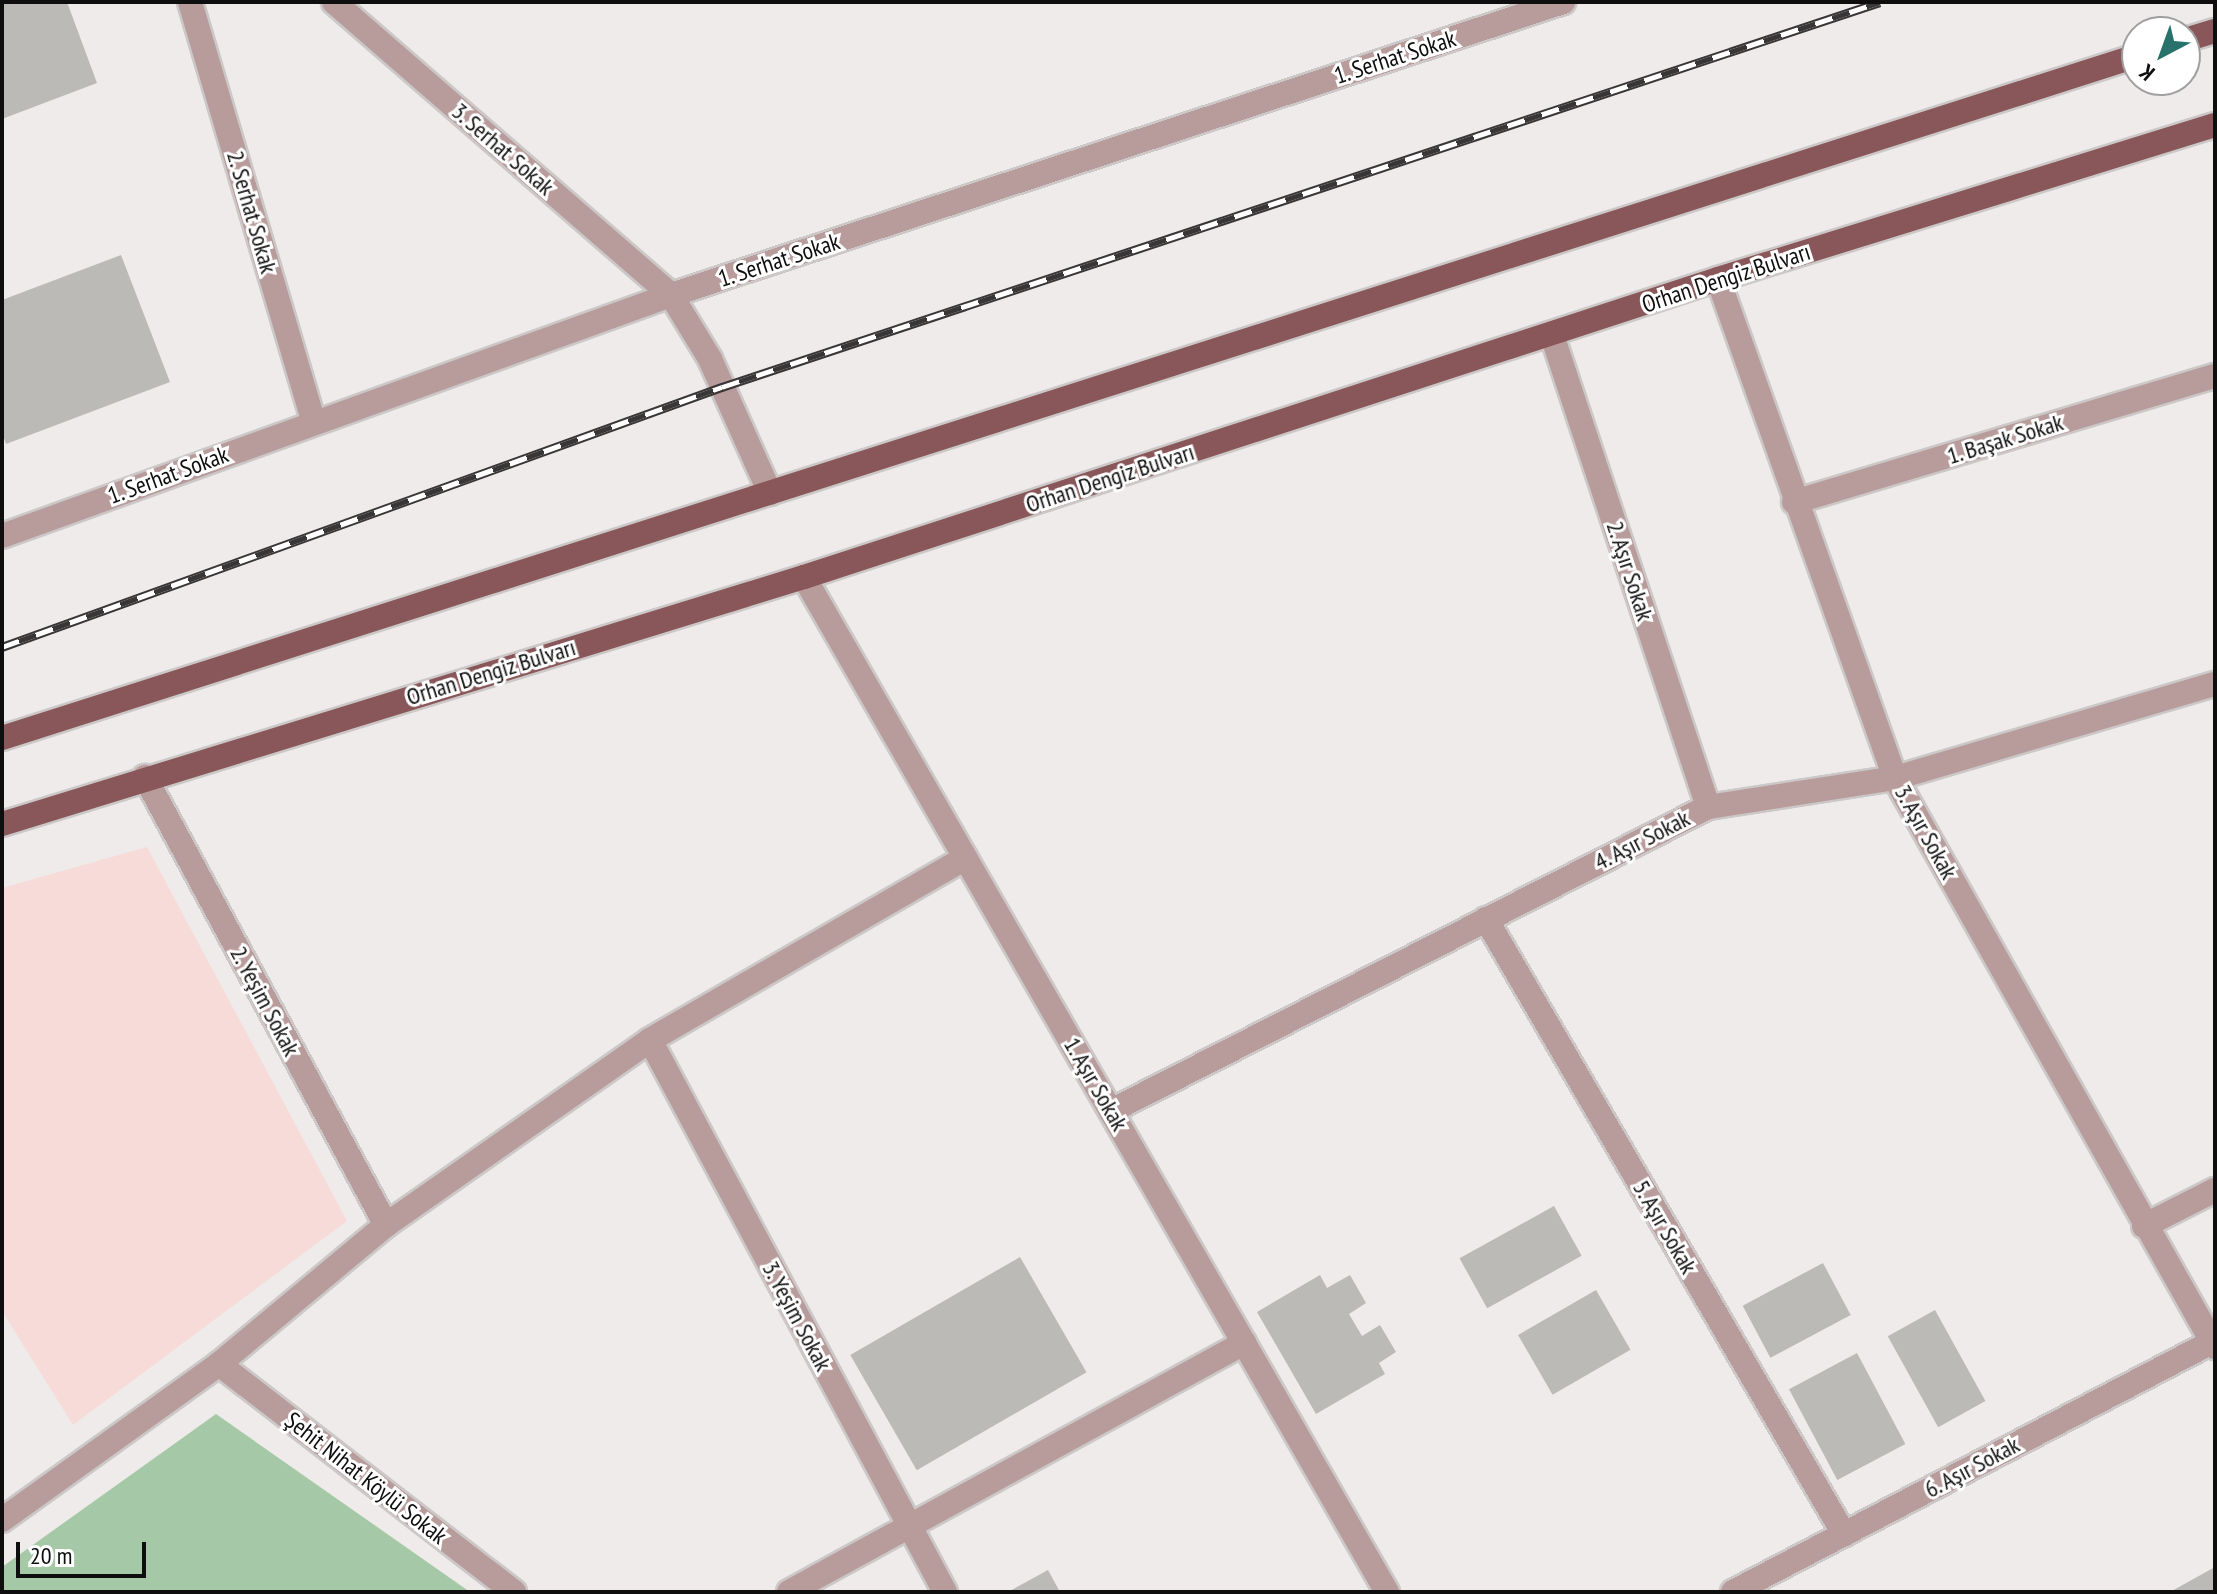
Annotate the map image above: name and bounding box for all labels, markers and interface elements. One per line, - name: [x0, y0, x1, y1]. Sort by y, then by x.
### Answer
- north arrow: [2121, 16, 2201, 96]
- street label: 1. Serhat Sokak: [1330, 24, 1460, 90]
- text: K: [2133, 58, 2160, 87]
- street label: 3. Serhat Sokak: [445, 96, 561, 202]
- street label: 2. Serhat Sokak: [221, 147, 283, 277]
- street label: 1. Serhat Sokak: [714, 227, 844, 293]
- street label: Orhan Dengiz Bulvarı: [1638, 237, 1814, 319]
- street label: 1. Başak Sokak: [1942, 407, 2068, 471]
- street label: Orhan Dengiz Bulvarı: [1022, 437, 1198, 519]
- street label: 1. Serhat Sokak: [103, 440, 233, 510]
- street label: 2. Aşır Sokak: [1600, 516, 1660, 626]
- street label: Orhan Dengiz Bulvarı: [403, 633, 579, 711]
- street label: 3. Aşır Sokak: [1888, 779, 1964, 885]
- street label: 4. Aşır Sokak: [1589, 803, 1695, 877]
- street label: 2. Yeşim Sokak: [224, 940, 306, 1062]
- street label: 1. Aşır Sokak: [1057, 1031, 1135, 1137]
- street label: 5. Aşır Sokak: [1626, 1174, 1704, 1280]
- street label: 3. Yeşim Sokak: [756, 1255, 838, 1377]
- street label: Şehit Nihat Köylü Sokak: [279, 1406, 453, 1550]
- street label: 6. Aşır Sokak: [1919, 1430, 2025, 1504]
- scale bar: [20, 1526, 150, 1576]
- text: 20 m: [30, 1540, 72, 1571]

